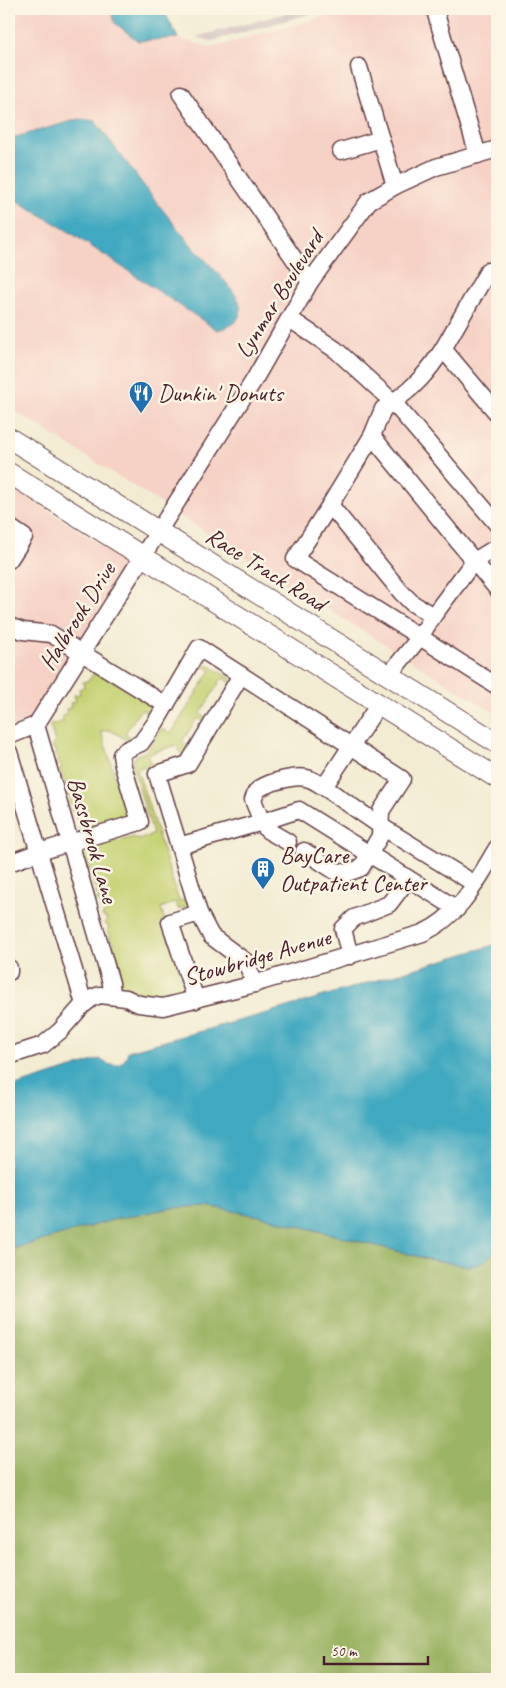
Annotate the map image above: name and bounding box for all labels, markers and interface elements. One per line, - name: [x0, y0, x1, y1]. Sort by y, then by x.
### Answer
- street label: Lynmar Boulevard: [228, 222, 332, 363]
- place label: Dunkin' Donuts: [158, 378, 284, 408]
- restaurant icon: Dunkin' Donuts: [128, 380, 154, 414]
- street label: Race Track Road: [200, 520, 335, 620]
- street label: Halbrook Drive: [32, 555, 123, 675]
- street label: Bassbrook Lane: [61, 774, 126, 908]
- place label: BayCare Outpatient Center: [280, 840, 429, 898]
- building icon: BayCare Outpatient Center: [250, 856, 276, 890]
- street label: Stowbridge Avenue: [180, 921, 336, 992]
- scale bar: [324, 1633, 427, 1665]
- text: 50 m: [331, 1642, 358, 1661]

